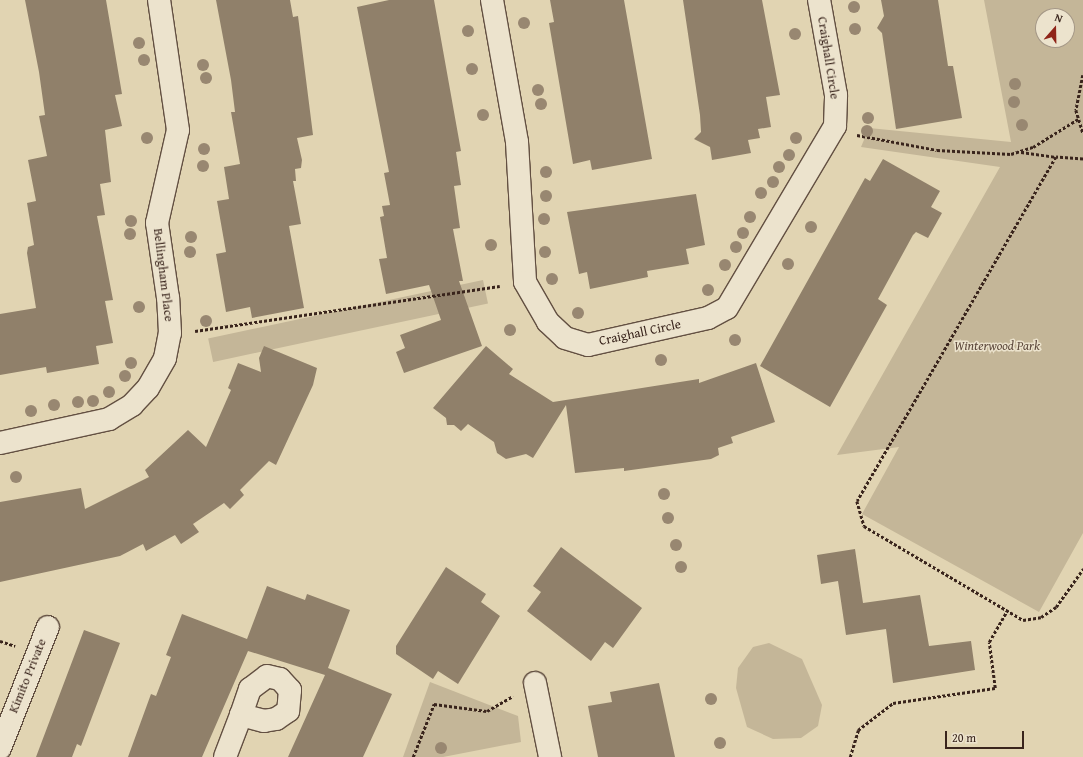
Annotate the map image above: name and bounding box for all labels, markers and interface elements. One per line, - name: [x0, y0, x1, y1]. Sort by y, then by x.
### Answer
- north arrow: [1035, 8, 1075, 48]
- text: N: [1053, 9, 1065, 26]
- street label: Craighall Circle: [814, 16, 842, 100]
- street label: Bellingham Place: [150, 228, 176, 322]
- street label: Craighall Circle: [598, 317, 682, 349]
- park label: Winterwood Park: [954, 338, 1040, 354]
- street label: Kimito Private: [6, 637, 50, 715]
- scale bar: [947, 723, 1026, 749]
- text: 20 m: [952, 729, 976, 746]

